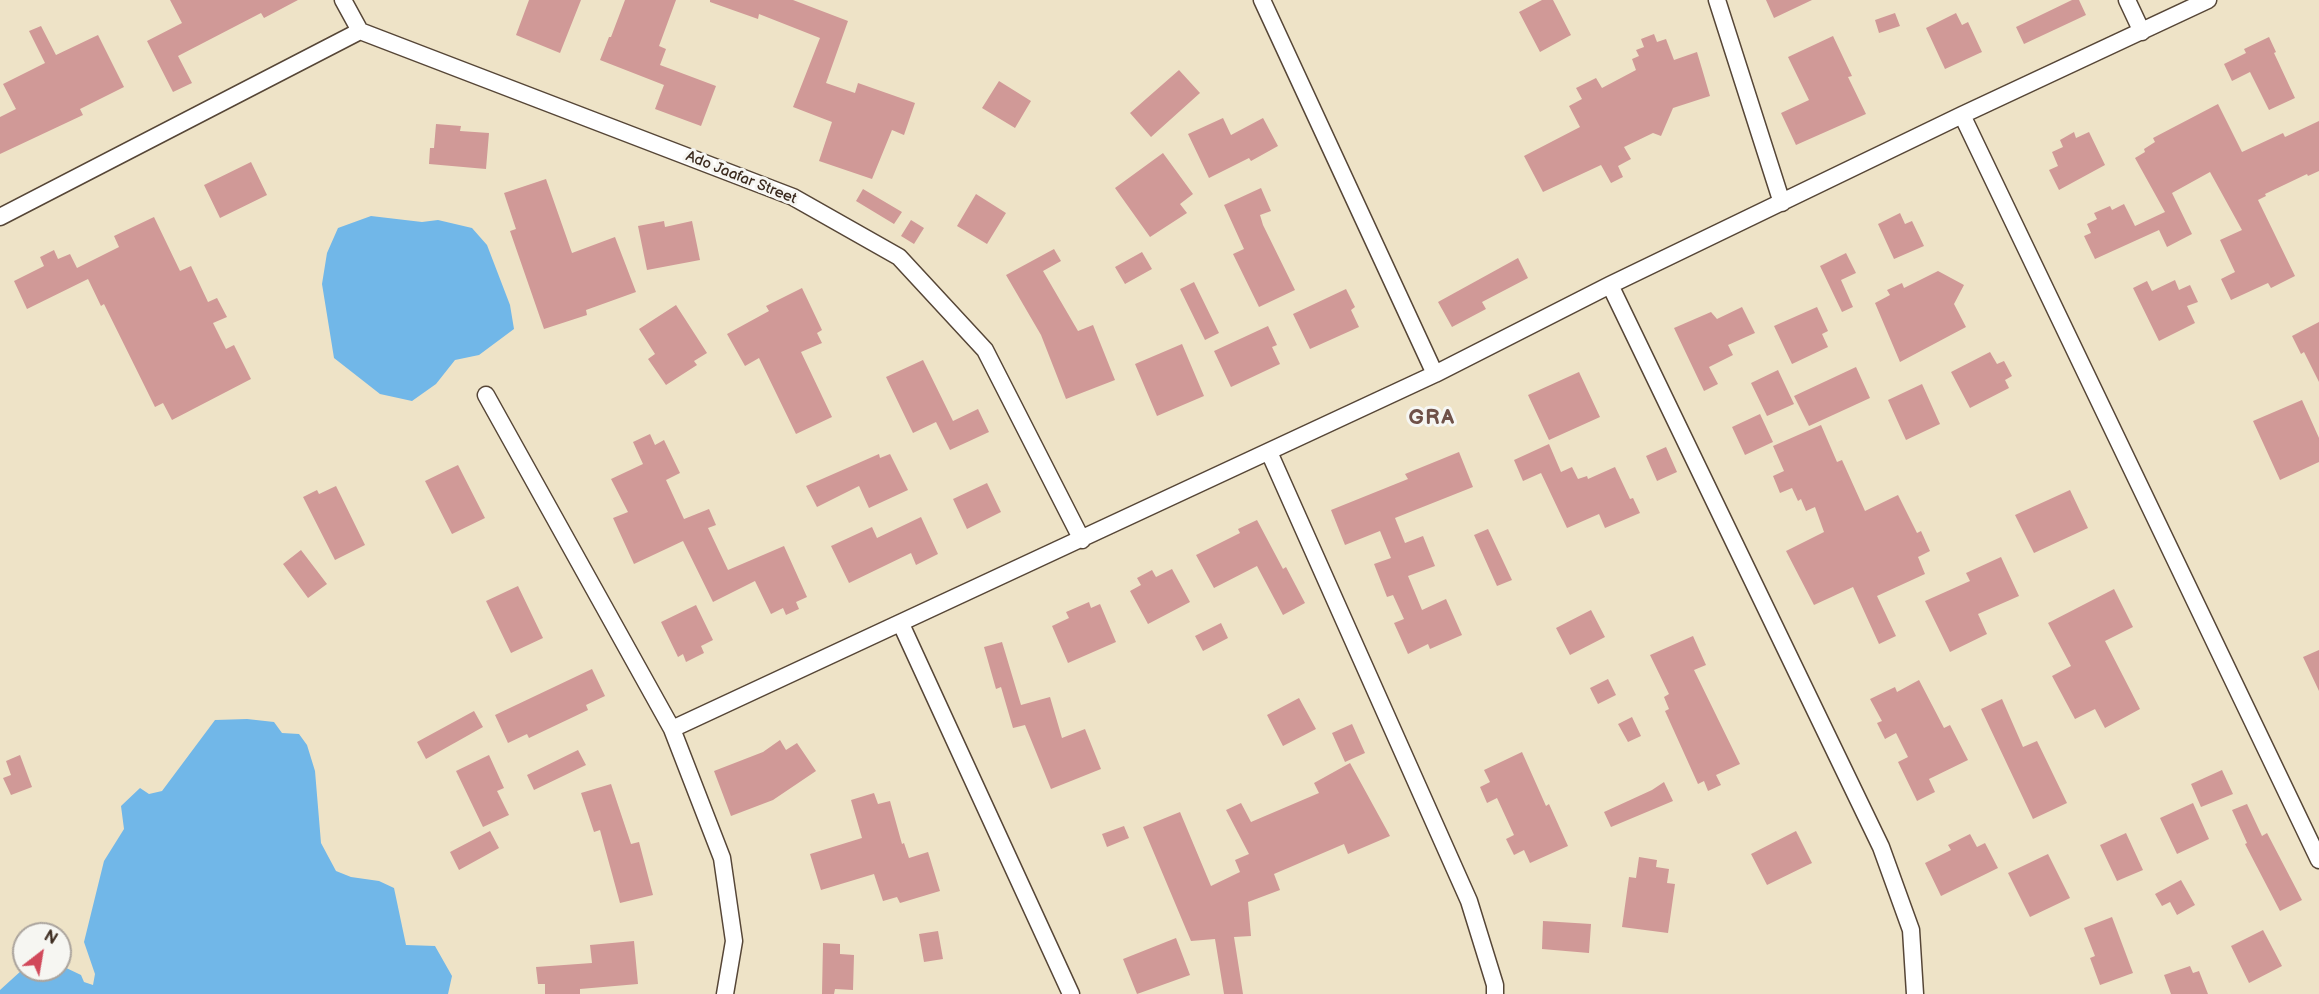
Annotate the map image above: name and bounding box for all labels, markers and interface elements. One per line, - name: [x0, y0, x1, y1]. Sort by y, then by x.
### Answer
- street label: Ado Jaafar Street: [683, 148, 799, 208]
- district label: GRA: [1408, 406, 1456, 432]
- north arrow: [12, 922, 72, 982]
- text: N: [40, 927, 61, 949]

